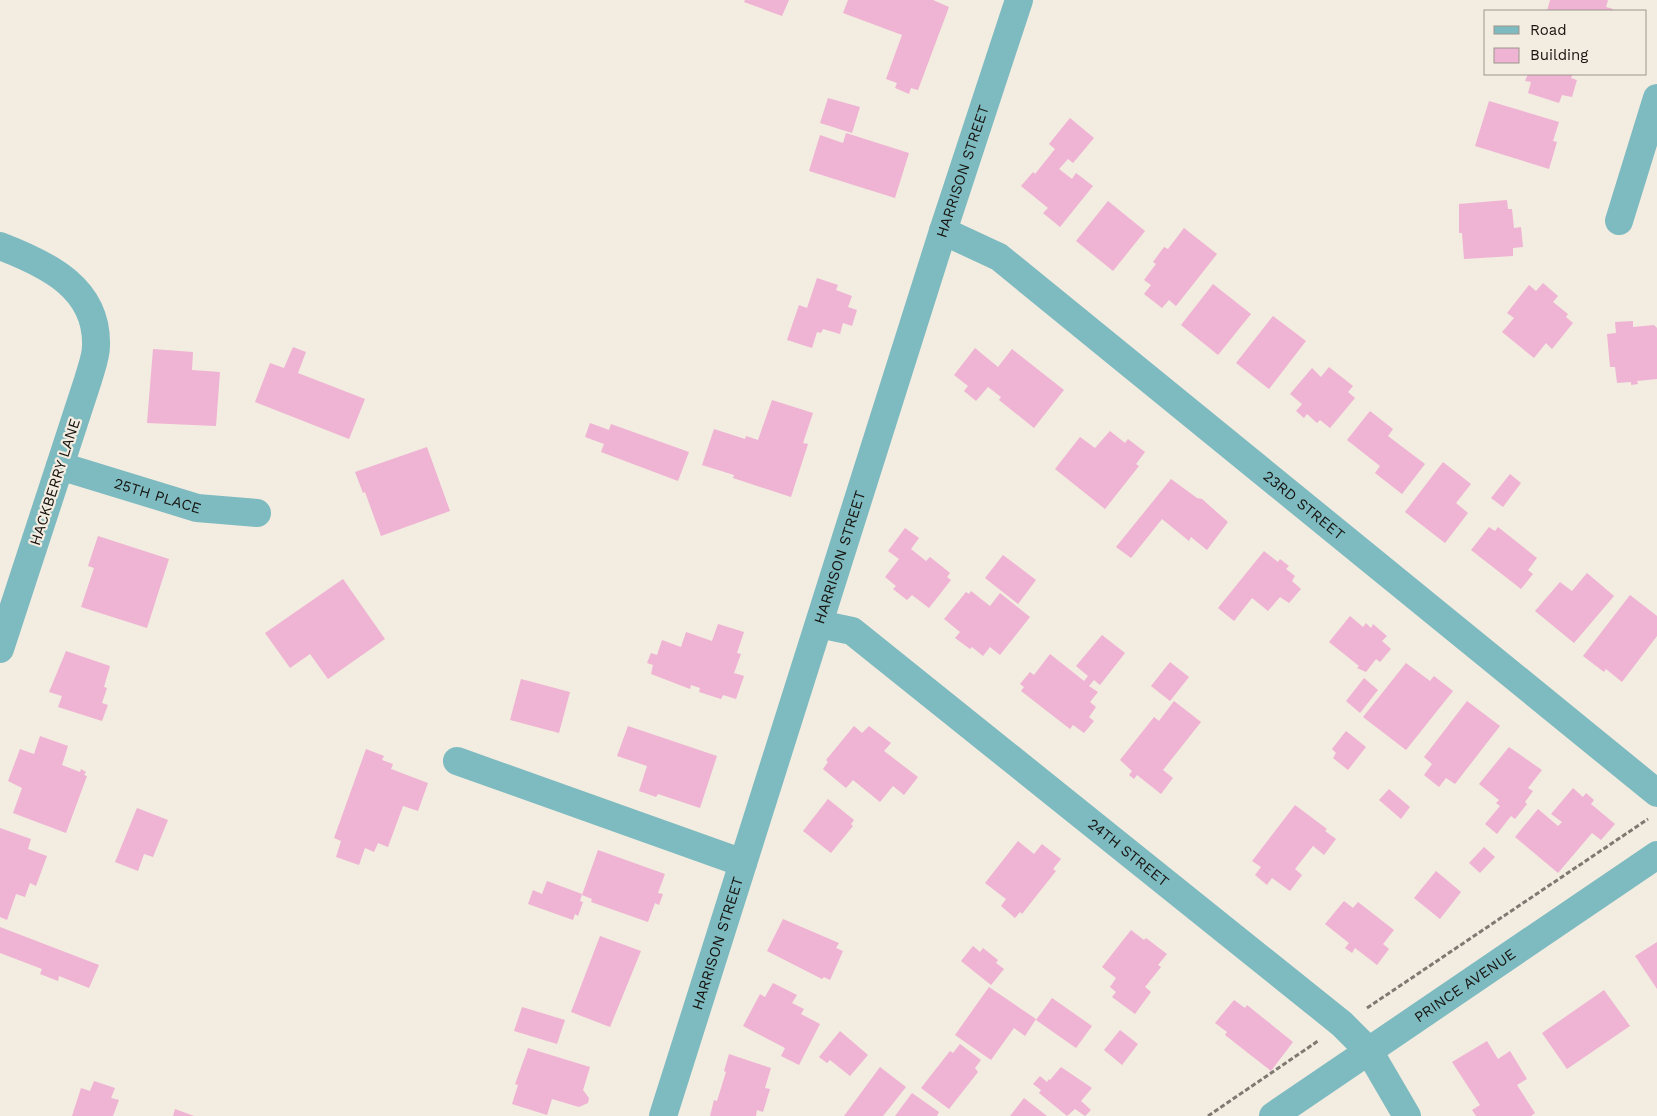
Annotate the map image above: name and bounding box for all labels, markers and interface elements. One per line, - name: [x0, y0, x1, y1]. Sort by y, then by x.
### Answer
- legend: [1484, 10, 1647, 75]
- text: Road: [1530, 21, 1567, 39]
- text: Building: [1530, 46, 1588, 64]
- street label: HARRISON STREET: [932, 103, 993, 240]
- street label: HACKBERRY LANE: [26, 416, 84, 548]
- street label: 23RD STREET: [1259, 467, 1348, 544]
- street label: 25TH PLACE: [112, 474, 203, 518]
- street label: HARRISON STREET: [810, 488, 869, 626]
- street label: 24TH STREET: [1084, 815, 1173, 891]
- street label: HARRISON STREET: [688, 875, 747, 1012]
- street label: PRINCE AVENUE: [1411, 945, 1519, 1026]

